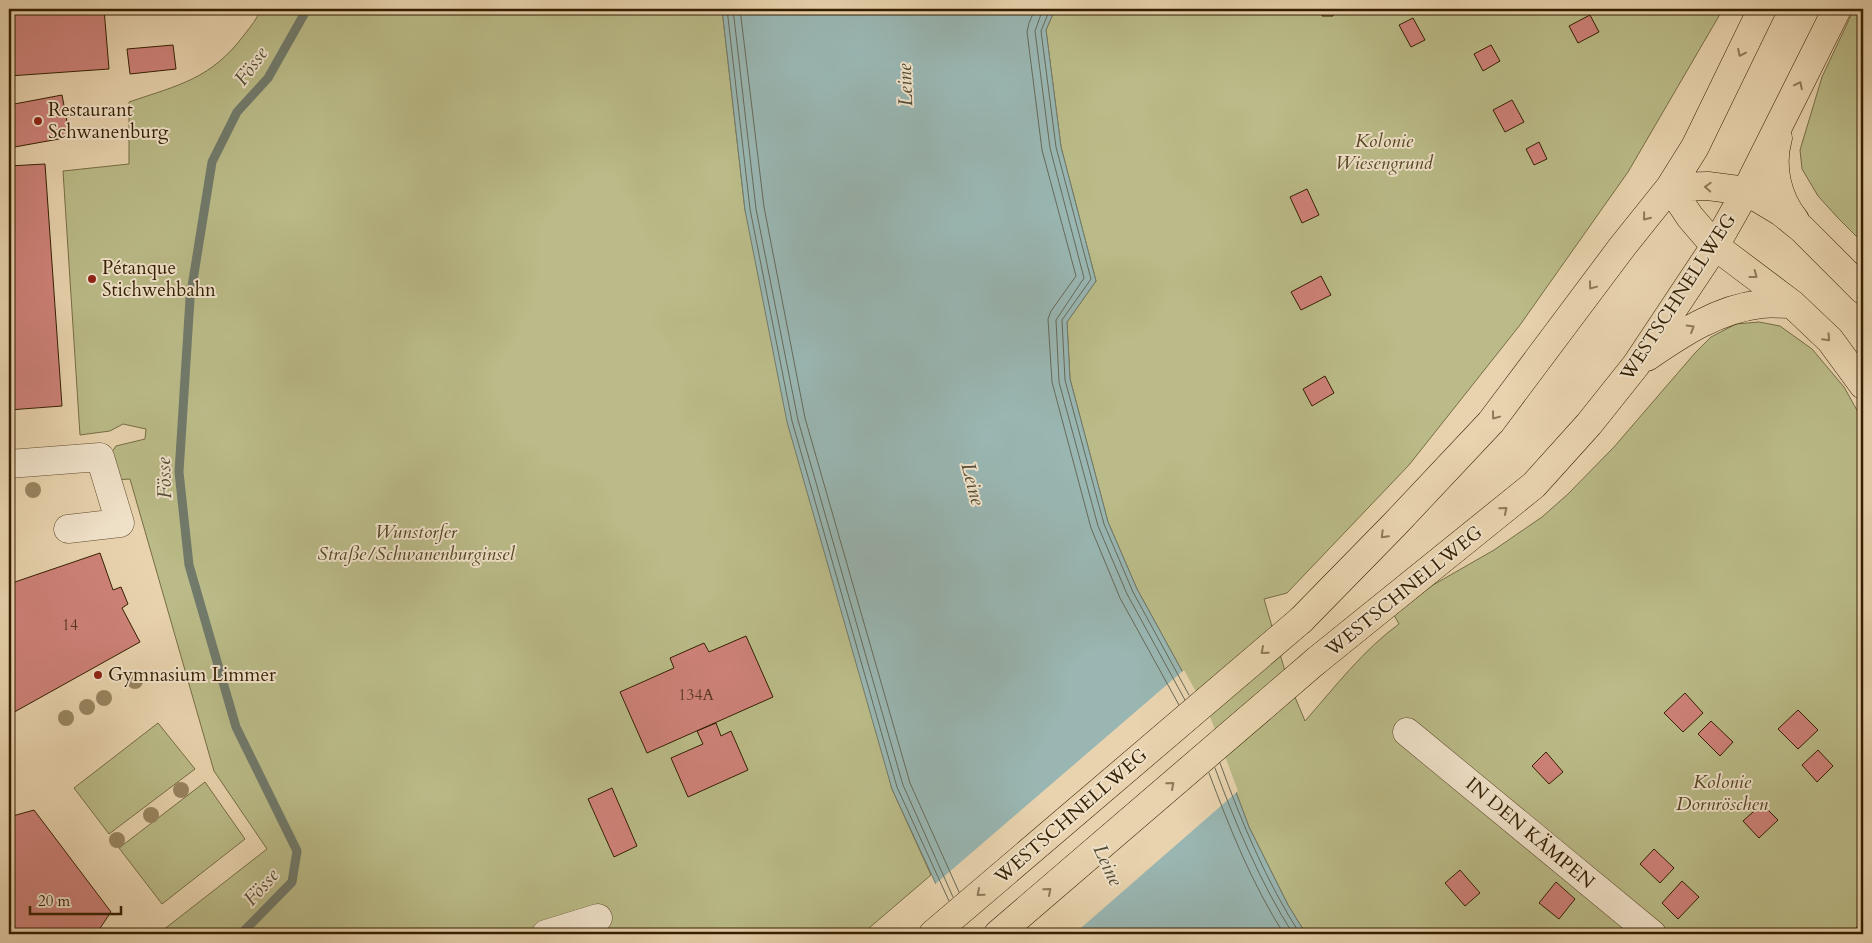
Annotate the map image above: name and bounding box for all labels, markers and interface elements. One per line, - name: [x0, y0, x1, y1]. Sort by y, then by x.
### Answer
- water label: Fösse: [228, 41, 274, 91]
- one-way arrow: [1737, 48, 1747, 57]
- water label: Leine: [891, 63, 919, 107]
- one-way arrow: [1793, 81, 1803, 90]
- place label: Restaurant Schwanenburg: [48, 97, 169, 145]
- marker: Restaurant Schwanenburg: [32, 115, 44, 127]
- park label: Kolonie Wiesengrund: [1335, 128, 1434, 176]
- one-way arrow: [1704, 181, 1712, 192]
- street label: WESTSCHNELLWEG: [1614, 208, 1742, 387]
- one-way arrow: [1644, 211, 1652, 220]
- place label: Pétanque Stichwehbahn: [102, 255, 216, 303]
- one-way arrow: [1748, 269, 1758, 278]
- marker: Pétanque Stichwehbahn: [86, 273, 98, 285]
- one-way arrow: [1590, 280, 1598, 289]
- one-way arrow: [1686, 325, 1695, 335]
- one-way arrow: [1821, 333, 1830, 342]
- one-way arrow: [1492, 411, 1501, 420]
- water label: Fösse: [150, 457, 178, 499]
- water label: Leine: [954, 460, 992, 509]
- one-way arrow: [1499, 507, 1508, 516]
- park label: Wunstorfer Straße/Schwanenburginsel: [317, 519, 515, 567]
- street label: WESTSCHNELLWEG: [1319, 520, 1488, 663]
- one-way arrow: [1381, 529, 1390, 538]
- house number: 14: [62, 614, 78, 636]
- one-way arrow: [1260, 646, 1269, 655]
- place label: Gymnasium Limmer: [108, 662, 276, 688]
- marker: Gymnasium Limmer: [92, 669, 104, 681]
- house number: 134A: [678, 684, 715, 706]
- street label: WESTSCHNELLWEG: [988, 742, 1153, 890]
- park label: Kolonie Dornröschen: [1676, 769, 1769, 817]
- street label: IN DEN KÄMPEN: [1460, 771, 1600, 895]
- one-way arrow: [1166, 782, 1175, 791]
- water label: Leine: [1087, 840, 1129, 891]
- water label: Fösse: [237, 862, 285, 911]
- scale bar: [30, 883, 121, 915]
- one-way arrow: [977, 888, 986, 897]
- one-way arrow: [1043, 888, 1052, 897]
- text: 20 m: [38, 891, 70, 911]

